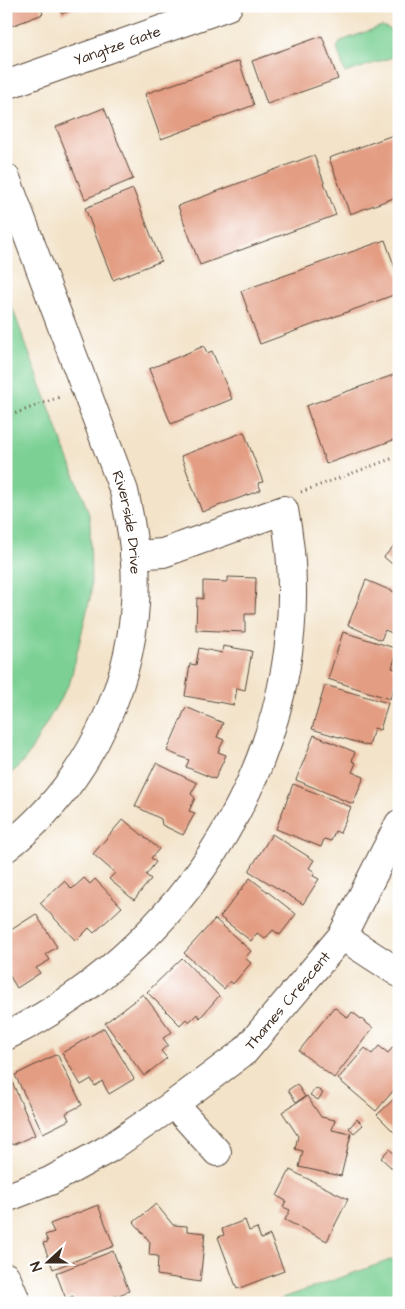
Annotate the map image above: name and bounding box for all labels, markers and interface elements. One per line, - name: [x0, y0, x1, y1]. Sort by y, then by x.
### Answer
- street label: Yangtze Gate: [71, 20, 163, 71]
- street label: Riverside Drive: [107, 468, 146, 574]
- street label: Thames Crescent: [240, 946, 335, 1054]
- north arrow: [22, 1236, 72, 1286]
- text: N: [26, 1258, 48, 1274]

